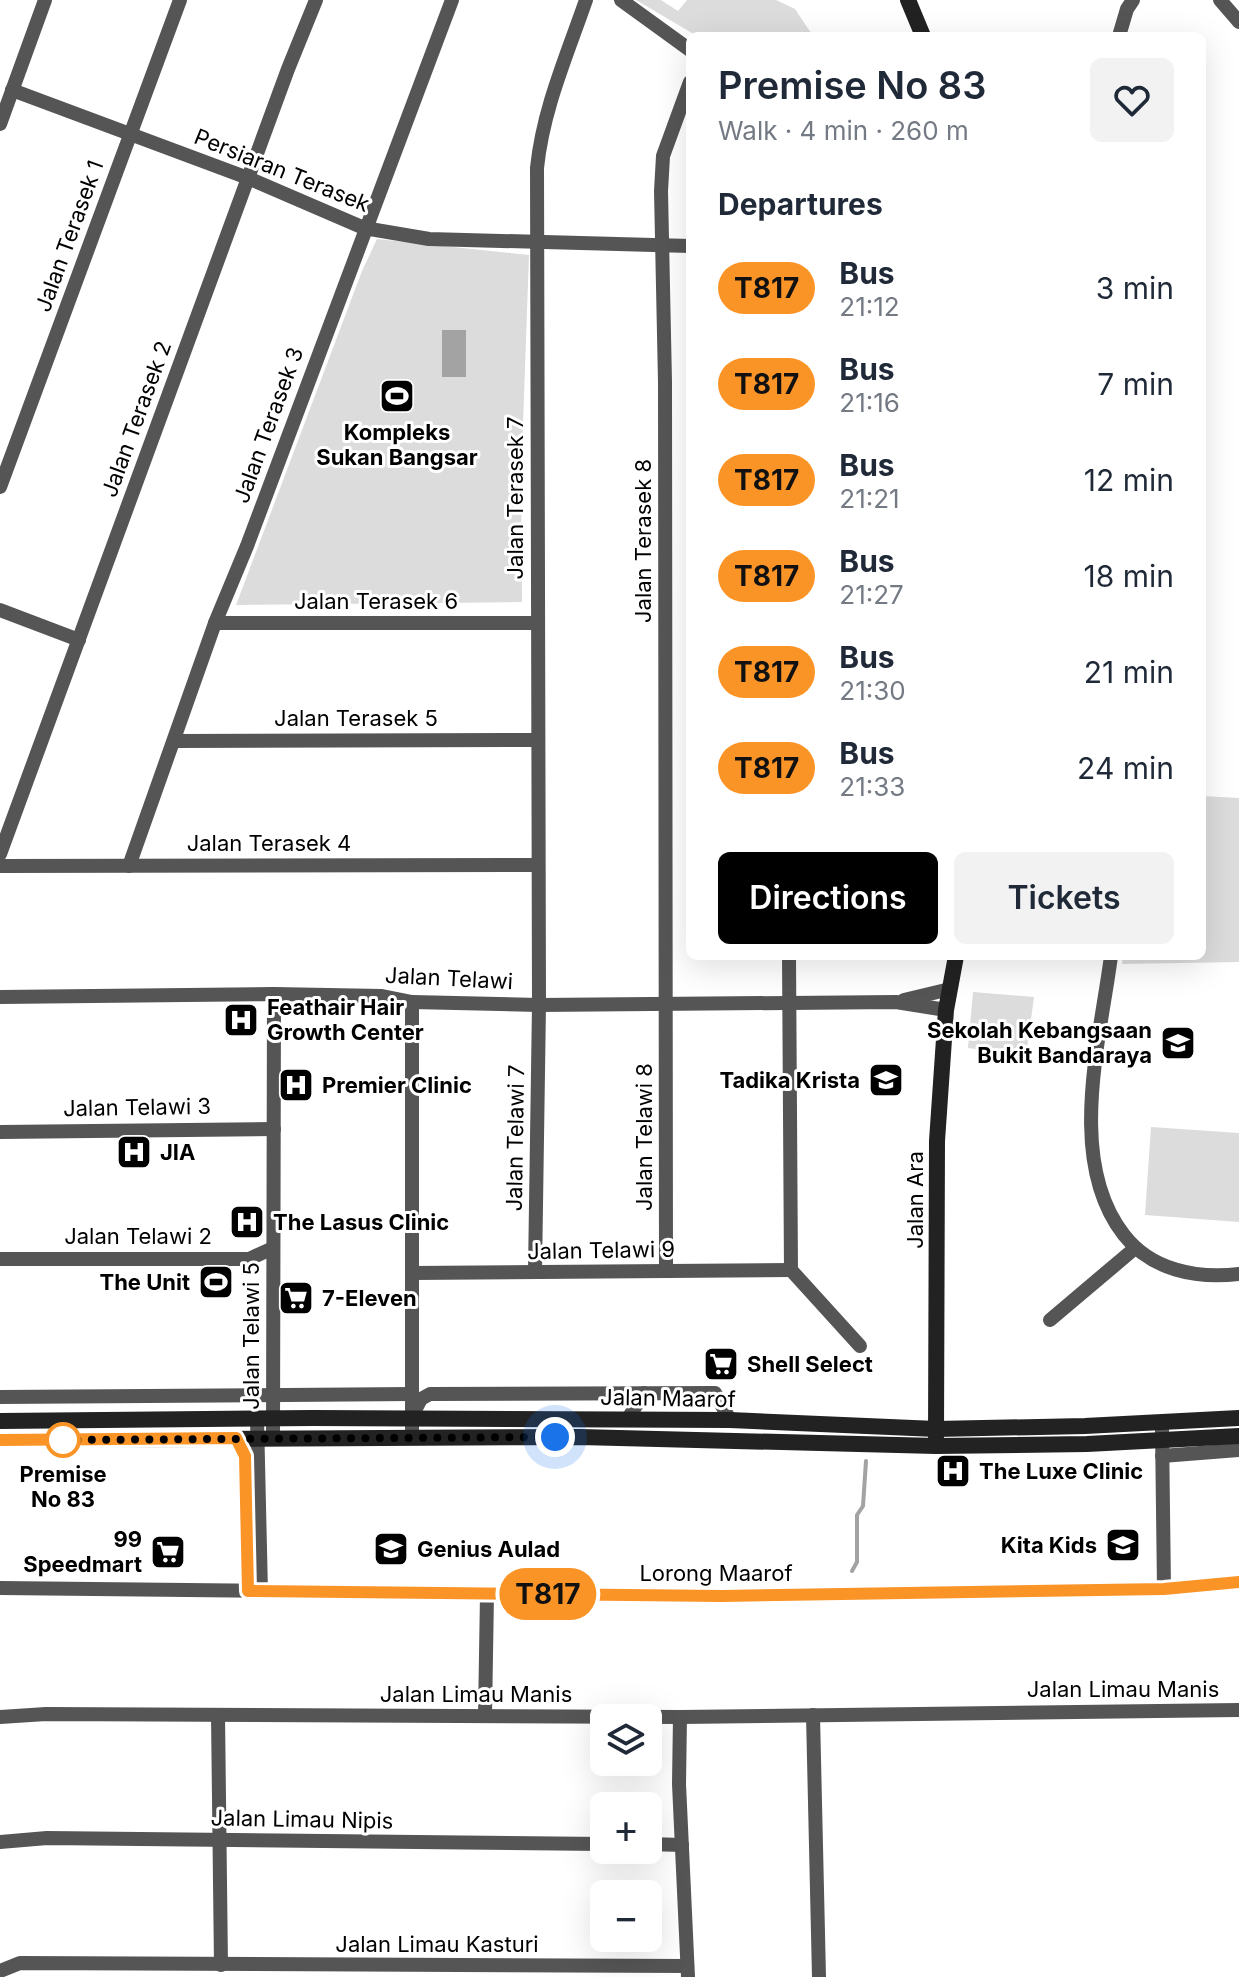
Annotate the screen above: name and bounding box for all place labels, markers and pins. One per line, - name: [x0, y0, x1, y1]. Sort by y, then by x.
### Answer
- sports icon: Kompleks Sukan Bangsar: [378, 377, 416, 415]
- place label: Kompleks Sukan Bangsar: [316, 419, 478, 470]
- place label: Feathair Hair Growth Center: [267, 994, 424, 1045]
- hospital icon: Feathair Hair Growth Center: [222, 1001, 260, 1039]
- place label: Sekolah Kebangsaan Bukit Bandaraya: [927, 1017, 1152, 1068]
- school or university icon: Sekolah Kebangsaan Bukit Bandaraya: [1159, 1024, 1197, 1062]
- school or university icon: Tadika Krista: [867, 1061, 905, 1099]
- hospital icon: Premier Clinic: [277, 1066, 315, 1104]
- place label: Tadika Krista: [719, 1067, 860, 1093]
- place label: Premier Clinic: [322, 1072, 472, 1098]
- hospital icon: JIA: [115, 1133, 153, 1171]
- place label: JIA: [160, 1139, 195, 1165]
- hospital icon: The Lasus Clinic: [228, 1203, 266, 1241]
- place label: The Lasus Clinic: [273, 1209, 449, 1235]
- sports icon: The Unit: [197, 1263, 235, 1301]
- place label: The Unit: [99, 1269, 190, 1295]
- supermarket icon: 7-Eleven: [277, 1279, 315, 1317]
- place label: 7-Eleven: [322, 1285, 417, 1311]
- supermarket icon: Shell Select: [702, 1345, 740, 1383]
- place label: Shell Select: [747, 1351, 873, 1377]
- marker: Premise No 83: [46, 1423, 80, 1457]
- hospital icon: The Luxe Clinic: [934, 1452, 972, 1490]
- place label: The Luxe Clinic: [979, 1458, 1143, 1484]
- place label: Premise No 83: [19, 1461, 107, 1512]
- place label: 99 Speedmart: [23, 1526, 142, 1577]
- school or university icon: Kita Kids: [1104, 1526, 1142, 1564]
- school or university icon: Genius Aulad: [372, 1530, 410, 1568]
- place label: Kita Kids: [1001, 1532, 1097, 1558]
- supermarket icon: 99 Speedmart: [149, 1533, 187, 1571]
- place label: Genius Aulad: [417, 1536, 560, 1562]

